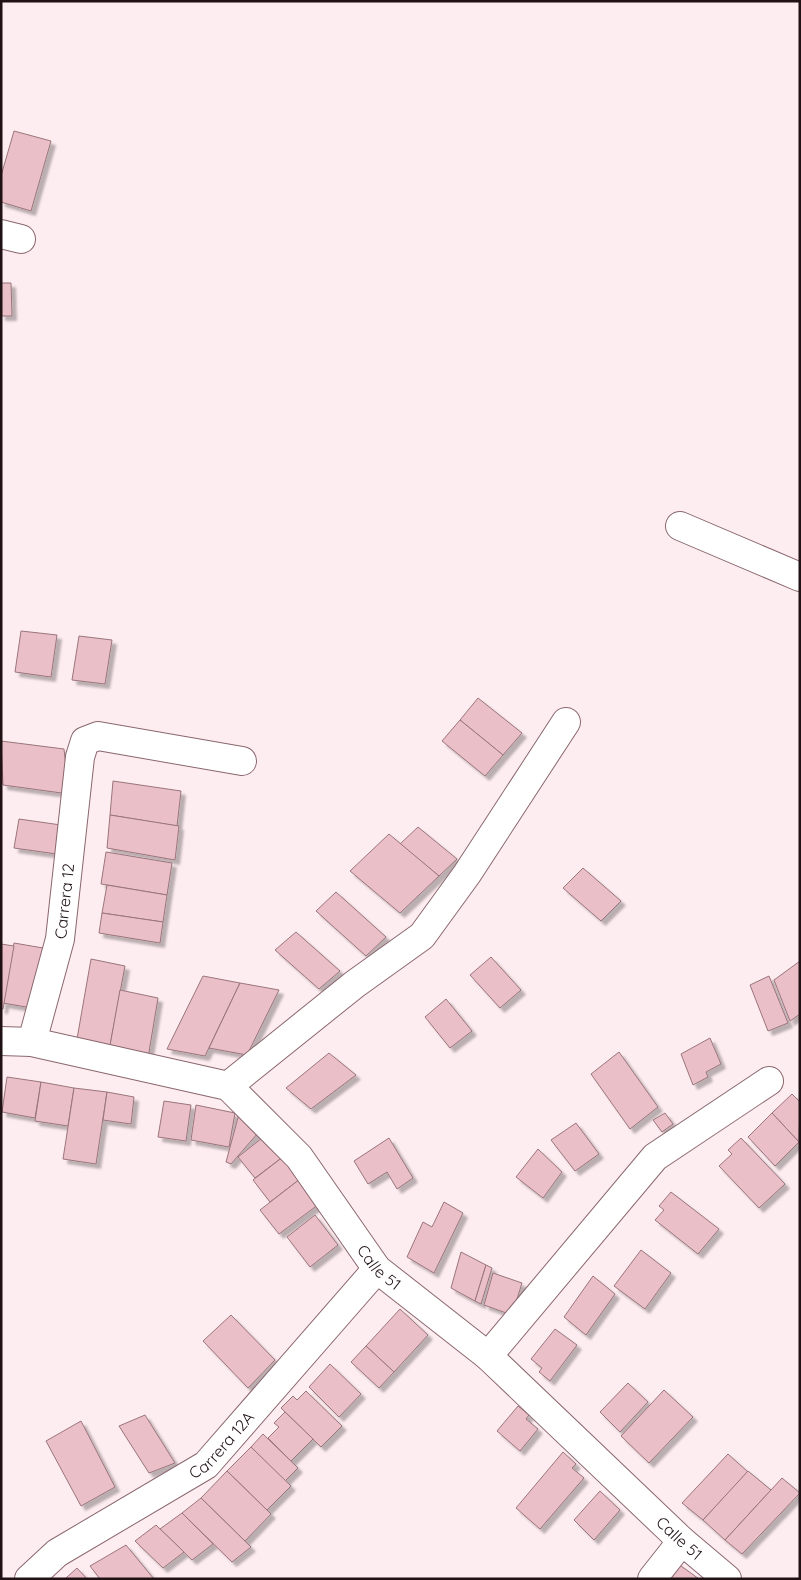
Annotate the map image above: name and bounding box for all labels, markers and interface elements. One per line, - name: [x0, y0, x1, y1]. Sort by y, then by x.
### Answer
- street label: Carrera 12: [50, 862, 78, 940]
- street label: Calle 51: [353, 1241, 405, 1294]
- street label: Carrera 12A: [185, 1407, 258, 1483]
- street label: Calle 51: [652, 1512, 707, 1564]

